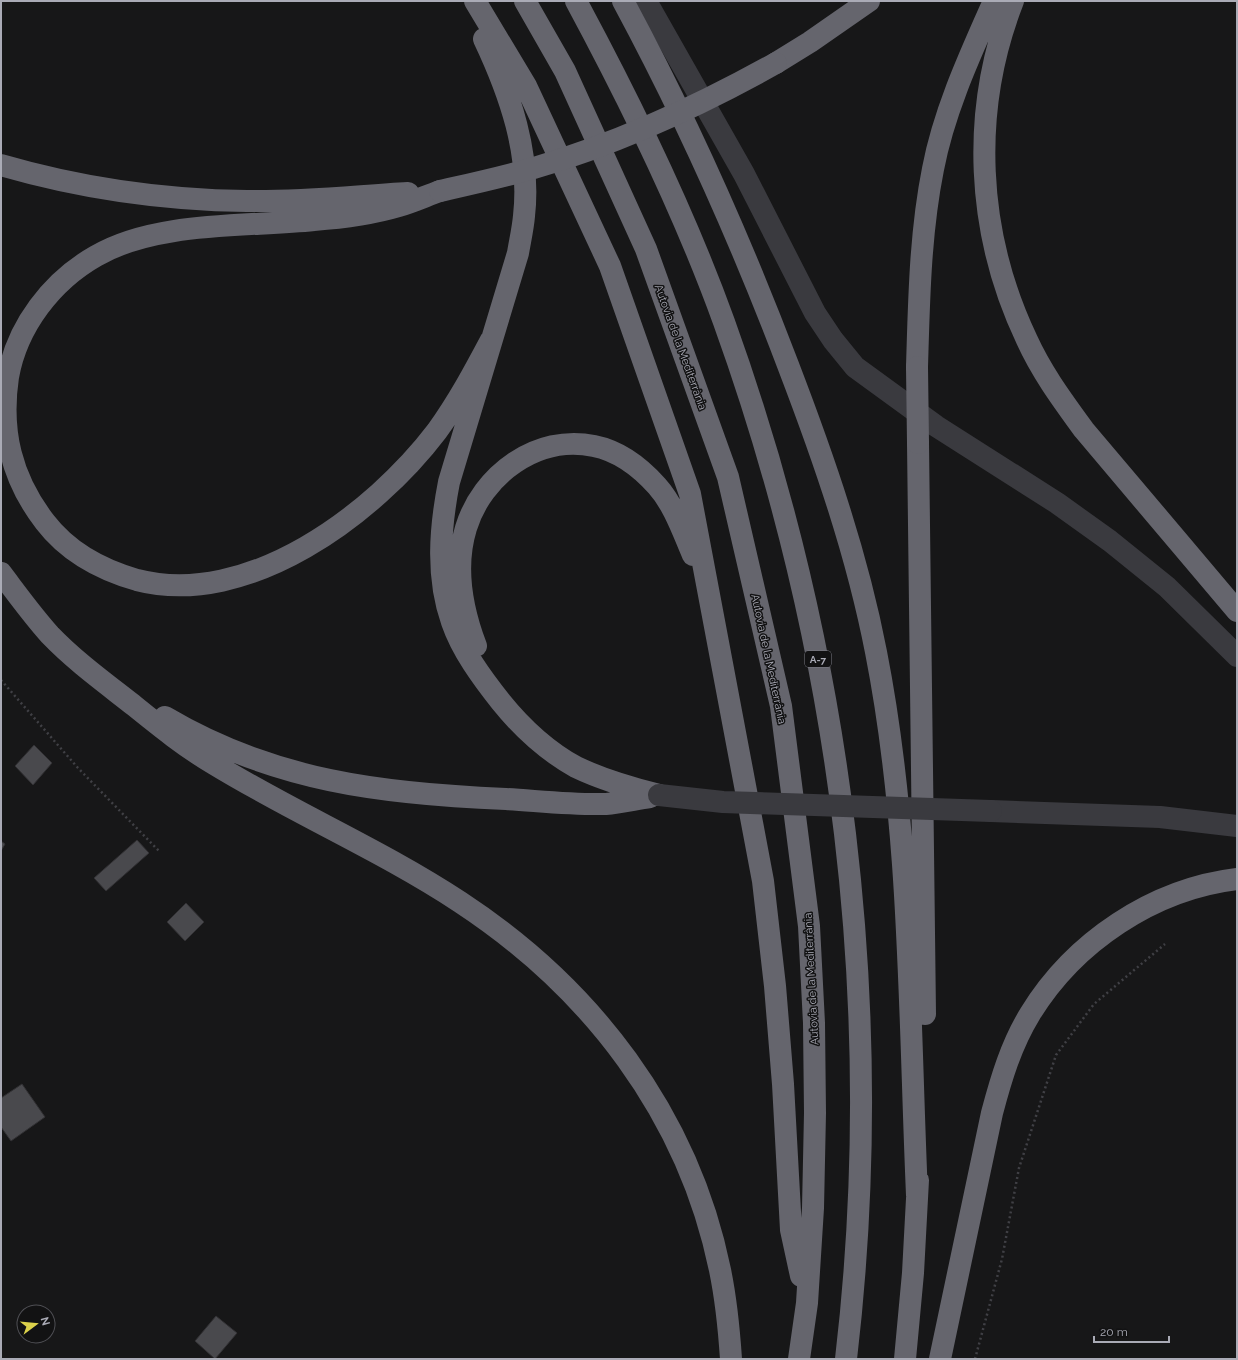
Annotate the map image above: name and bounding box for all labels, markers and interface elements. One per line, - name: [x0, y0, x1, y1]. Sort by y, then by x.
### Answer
- street label: Autovia de la Mediterrània: [652, 283, 709, 412]
- street label: Autovia de la Mediterrània: [748, 593, 789, 725]
- road number: A-7: [805, 651, 831, 667]
- street label: Autovia de la Mediterrània: [802, 912, 821, 1045]
- north arrow: [16, 1304, 56, 1344]
- text: N: [38, 1316, 53, 1327]
- scale bar: [1094, 1318, 1169, 1344]
- text: 20 m: [1100, 1325, 1128, 1339]

